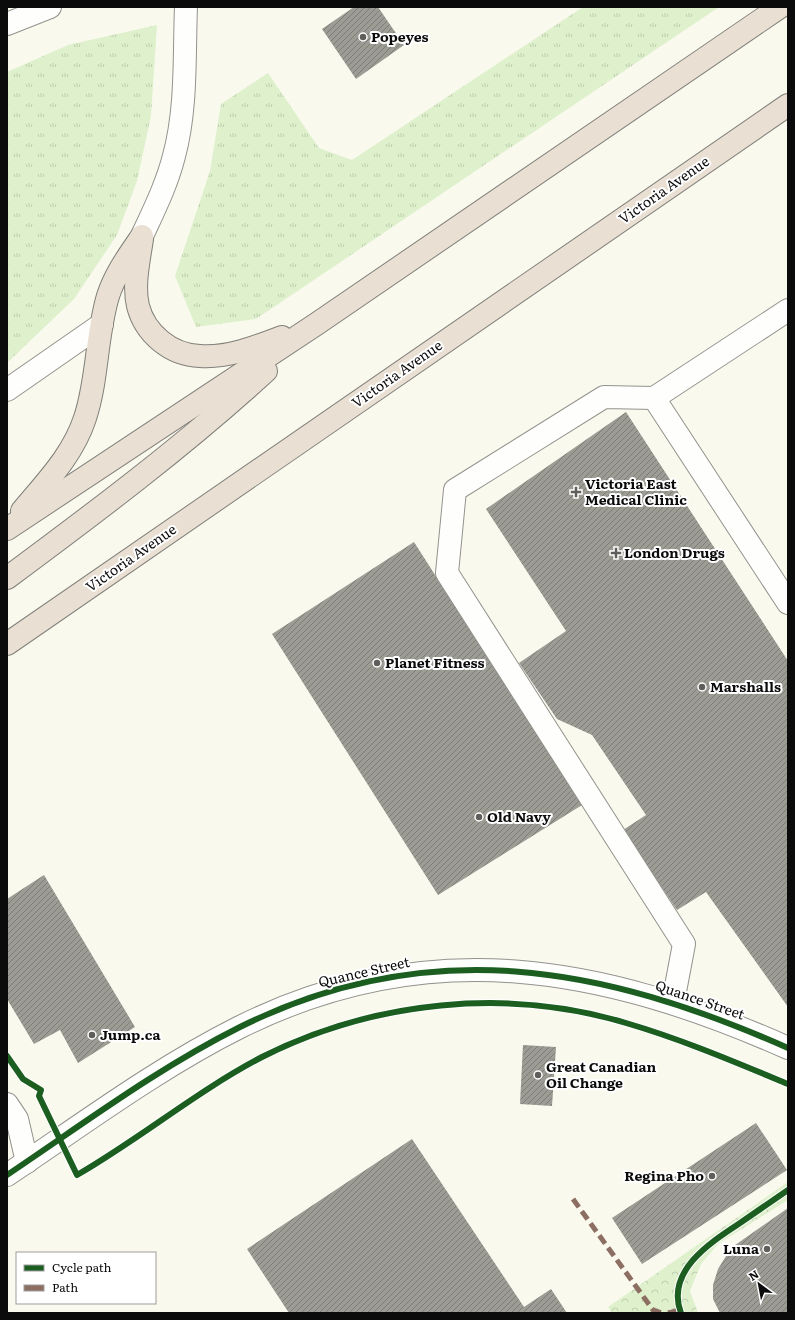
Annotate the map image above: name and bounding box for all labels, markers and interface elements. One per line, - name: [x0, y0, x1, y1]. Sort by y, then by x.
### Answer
- place label: Popeyes: [371, 26, 429, 46]
- marker: Popeyes: [358, 32, 368, 42]
- street label: Victoria Avenue: [614, 151, 713, 228]
- street label: Victoria Avenue: [347, 335, 446, 412]
- place label: Victoria East Medical Clinic: [585, 473, 687, 509]
- marker: Victoria East Medical Clinic: [570, 486, 582, 498]
- street label: Victoria Avenue: [81, 519, 180, 596]
- place label: London Drugs: [624, 542, 725, 562]
- marker: London Drugs: [611, 548, 621, 558]
- place label: Planet Fitness: [385, 652, 485, 672]
- marker: Planet Fitness: [372, 658, 382, 668]
- place label: Marshalls: [710, 676, 781, 696]
- marker: Marshalls: [697, 682, 707, 692]
- place label: Old Navy: [487, 806, 551, 826]
- marker: Old Navy: [474, 812, 484, 822]
- street label: Quance Street: [316, 951, 412, 991]
- street label: Quance Street: [653, 974, 748, 1024]
- place label: Jump.ca: [100, 1024, 161, 1044]
- marker: Jump.ca: [87, 1030, 97, 1040]
- place label: Great Canadian Oil Change: [546, 1056, 657, 1092]
- marker: Great Canadian Oil Change: [533, 1070, 543, 1080]
- place label: Regina Pho: [624, 1165, 704, 1185]
- marker: Regina Pho: [707, 1171, 717, 1181]
- place label: Luna: [723, 1238, 760, 1258]
- marker: Luna: [762, 1244, 772, 1254]
- legend: [16, 1252, 156, 1304]
- text: Cycle path: [52, 1258, 112, 1276]
- north arrow: [739, 1264, 779, 1304]
- text: N: [745, 1265, 761, 1284]
- text: Path: [52, 1278, 78, 1296]

